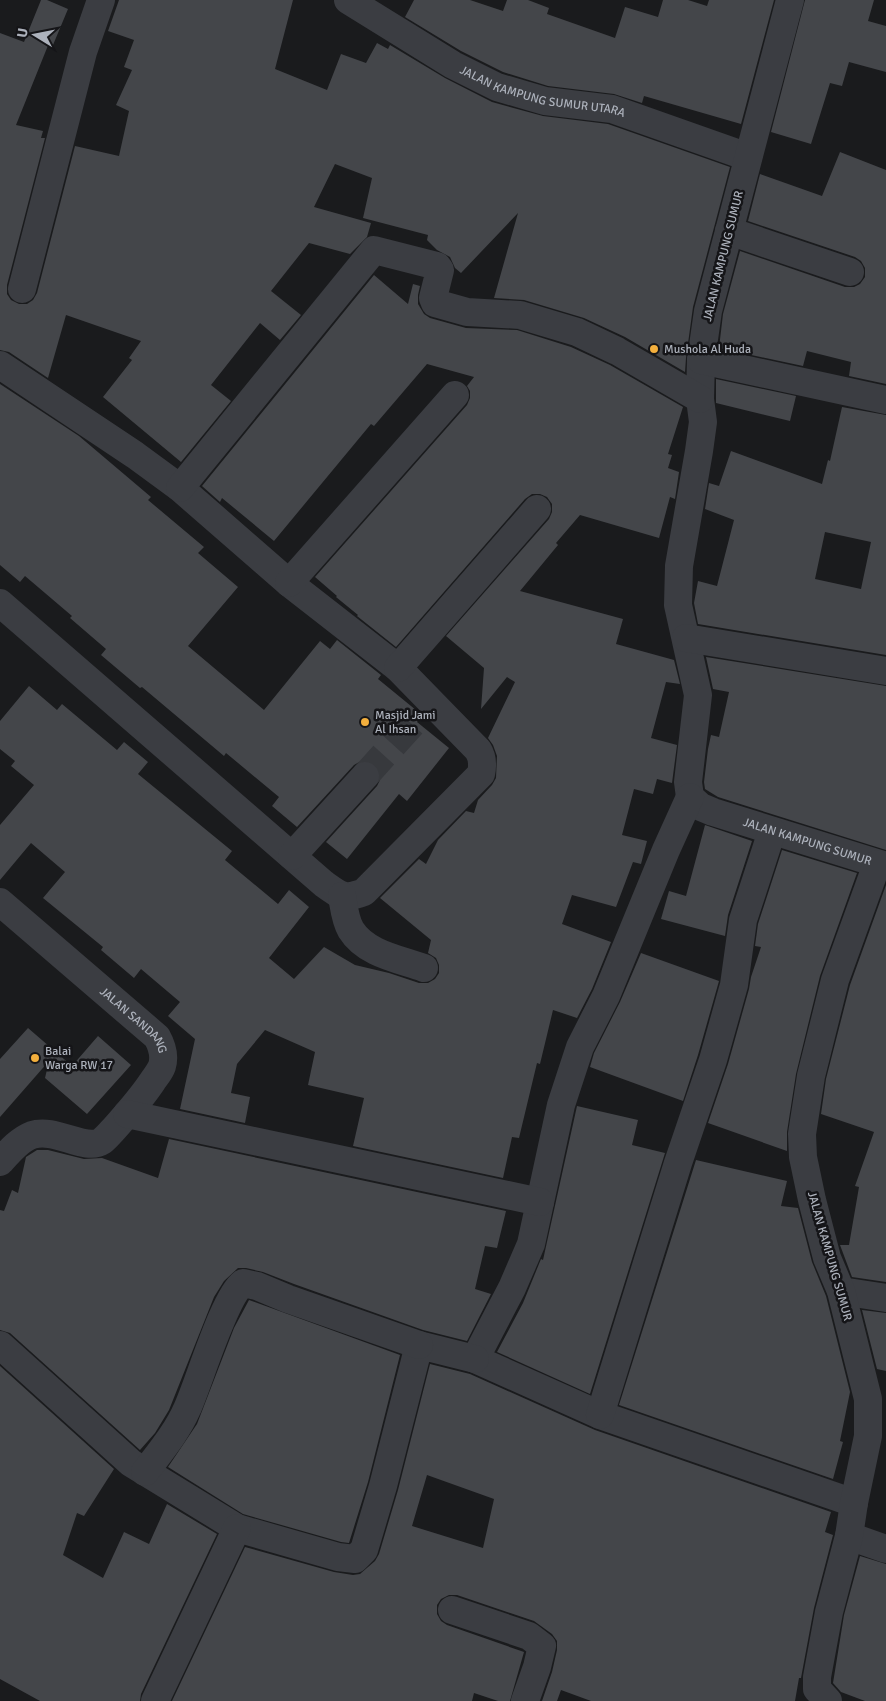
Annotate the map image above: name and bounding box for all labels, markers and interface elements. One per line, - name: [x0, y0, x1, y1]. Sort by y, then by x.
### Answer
- north arrow: [10, 10, 60, 60]
- text: U: [13, 27, 32, 39]
- street label: JALAN KAMPUNG SUMUR UTARA: [457, 63, 628, 121]
- street label: JALAN KAMPUNG SUMUR: [700, 189, 747, 323]
- place label: Mushola Al Huda: [664, 342, 751, 357]
- marker: Mushola Al Huda: [648, 343, 660, 355]
- place label: Masjid Jami Al Ihsan: [375, 708, 436, 737]
- marker: Masjid Jami Al Ihsan: [359, 716, 371, 728]
- street label: JALAN KAMPUNG SUMUR: [741, 815, 873, 869]
- street label: JALAN SANDANG: [96, 984, 170, 1055]
- place label: Balai Warga RW 17: [45, 1044, 113, 1073]
- marker: Balai Warga RW 17: [29, 1052, 41, 1064]
- street label: JALAN KAMPUNG SUMUR: [804, 1190, 855, 1323]

